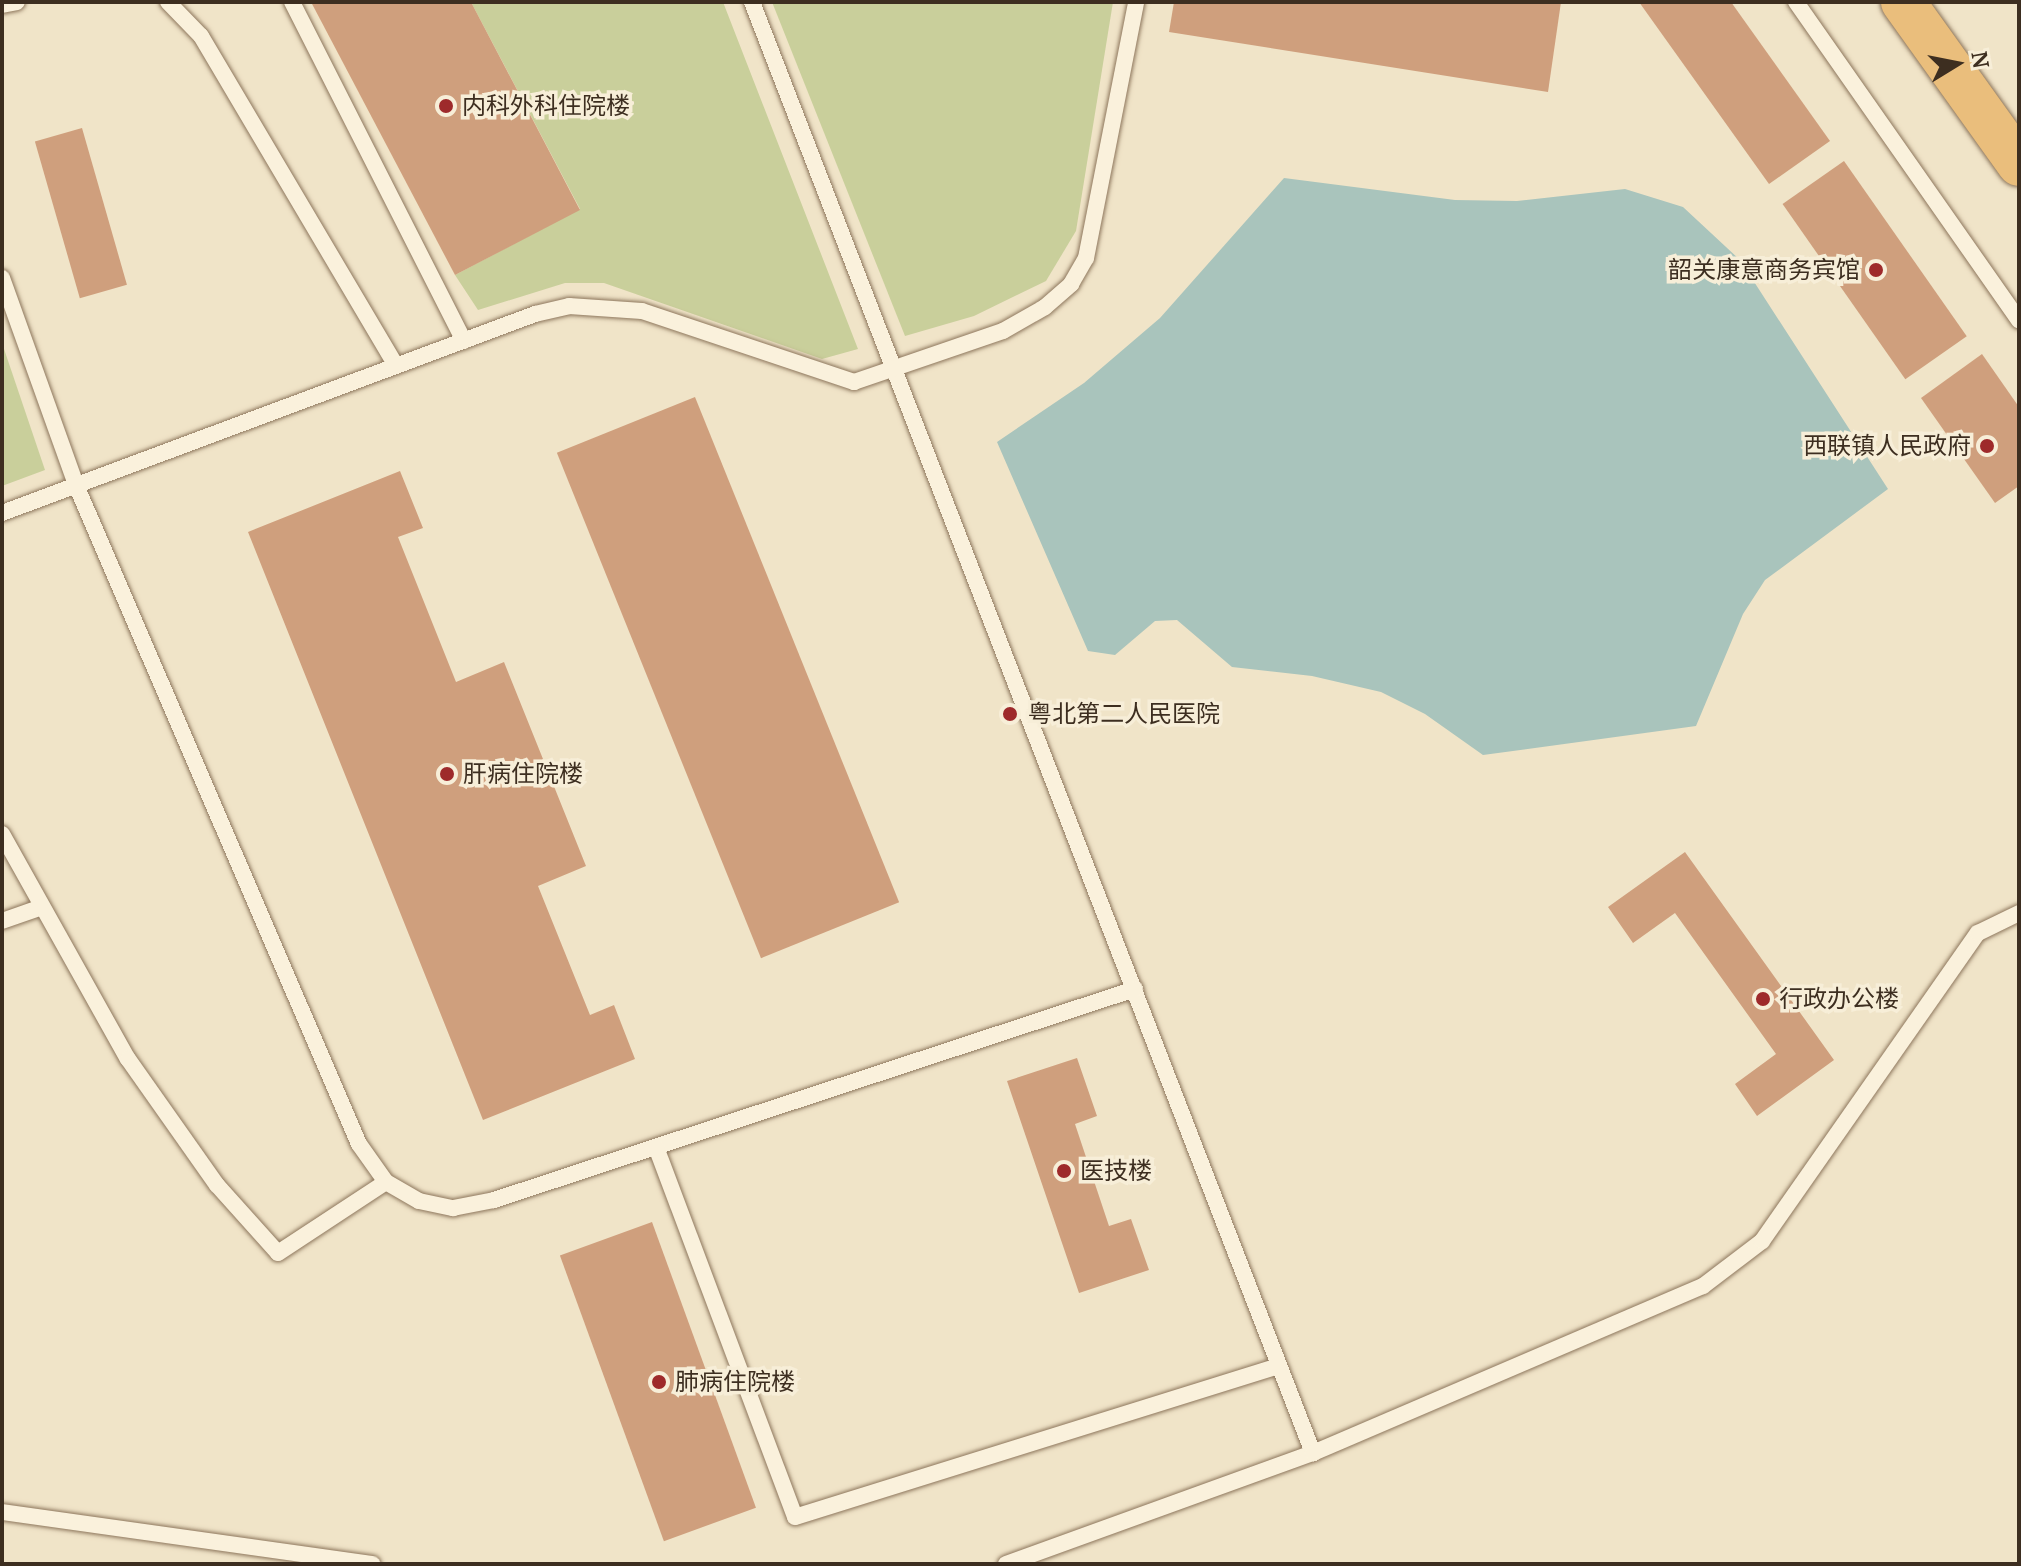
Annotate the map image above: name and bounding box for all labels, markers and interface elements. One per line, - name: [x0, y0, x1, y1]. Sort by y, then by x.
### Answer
- north arrow: [1917, 24, 1997, 104]
- text: N: [1965, 49, 1997, 70]
- place label: 内科外科住院楼: [462, 92, 630, 120]
- marker: 内科外科住院楼: [437, 97, 455, 115]
- place label: 韶关康意商务宾馆: [1668, 256, 1860, 284]
- marker: 韶关康意商务宾馆: [1867, 261, 1885, 279]
- place label: 西联镇人民政府: [1803, 432, 1971, 460]
- marker: 西联镇人民政府: [1978, 437, 1996, 455]
- place label: 粤北第二人民医院: [1028, 700, 1220, 728]
- marker: 粤北第二人民医院: [999, 703, 1021, 725]
- place label: 肝病住院楼: [463, 760, 583, 788]
- marker: 肝病住院楼: [438, 765, 456, 783]
- place label: 行政办公楼: [1779, 985, 1899, 1013]
- marker: 行政办公楼: [1754, 990, 1772, 1008]
- place label: 医技楼: [1080, 1157, 1152, 1185]
- marker: 医技楼: [1055, 1162, 1073, 1180]
- place label: 肺病住院楼: [675, 1368, 795, 1396]
- marker: 肺病住院楼: [650, 1373, 668, 1391]

